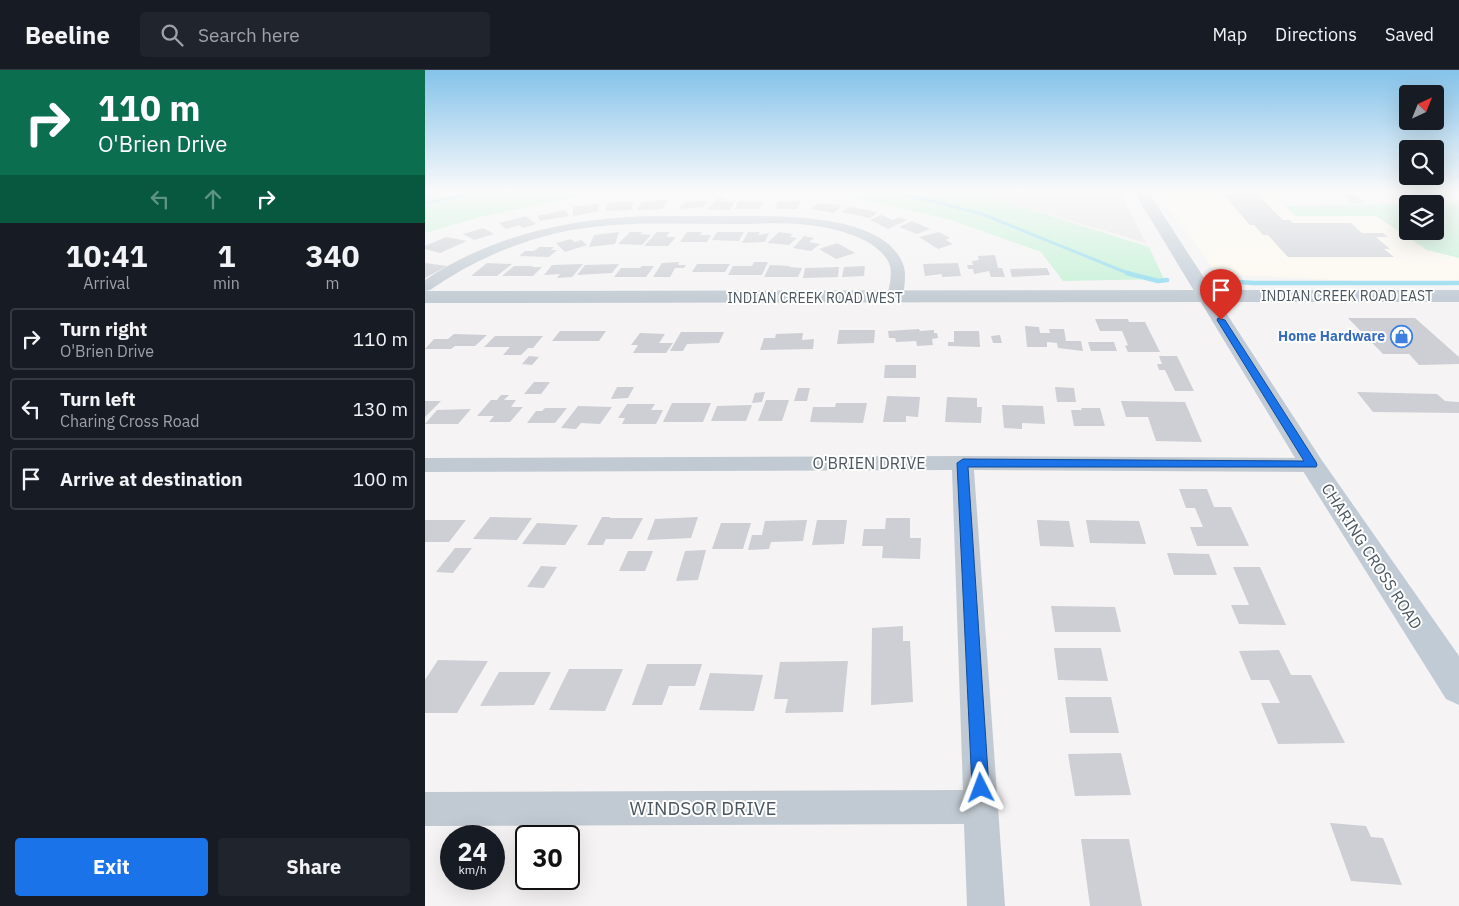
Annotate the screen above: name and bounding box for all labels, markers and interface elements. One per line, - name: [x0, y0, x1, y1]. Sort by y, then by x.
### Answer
- search box: [140, 12, 490, 57]
- text: Beeline: [25, 19, 110, 51]
- icon: search: [158, 21, 186, 49]
- text: Search here: [198, 23, 300, 47]
- text: Map: [1212, 23, 1247, 46]
- text: Directions: [1275, 23, 1357, 46]
- text: Saved: [1385, 23, 1434, 46]
- text: 110 m: [98, 85, 201, 131]
- north arrow: [1399, 85, 1444, 130]
- map controls: [1399, 85, 1444, 240]
- icon: right: [15, 90, 80, 155]
- text: O'Brien Drive: [98, 129, 227, 158]
- button: search: [1399, 140, 1444, 185]
- icon: left: [146, 185, 174, 213]
- icon: ahead: [199, 185, 227, 213]
- icon: right: [252, 185, 280, 213]
- button: layers: [1399, 195, 1444, 240]
- text: 10:41: [66, 236, 147, 275]
- text: 1: [217, 236, 235, 275]
- text: 340: [305, 236, 359, 275]
- pin: [1200, 269, 1242, 320]
- text: Arrival: [83, 273, 130, 293]
- text: min: [213, 273, 240, 293]
- text: m: [325, 273, 339, 293]
- icon: arrive: [1207, 276, 1235, 304]
- street label: INDIAN CREEK ROAD EAST: [1261, 287, 1433, 305]
- street label: INDIAN CREEK ROAD WEST: [727, 289, 903, 307]
- text: Turn right: [60, 317, 147, 341]
- shop icon: Home Hardware: [1389, 324, 1413, 348]
- icon: right: [17, 325, 45, 353]
- text: 110 m: [353, 327, 408, 351]
- place label: Home Hardware: [1278, 327, 1385, 345]
- text: O'Brien Drive: [60, 341, 154, 361]
- text: Turn left: [60, 387, 136, 411]
- icon: left: [17, 395, 45, 423]
- text: 130 m: [353, 397, 408, 421]
- text: Charing Cross Road: [60, 411, 200, 431]
- street label: O'BRIEN DRIVE: [813, 453, 926, 473]
- icon: arrive: [17, 465, 45, 493]
- text: Arrive at destination: [60, 467, 243, 491]
- text: 100 m: [353, 467, 408, 491]
- street label: CHARING CROSS ROAD: [1317, 479, 1427, 633]
- position arrow: [954, 761, 1006, 813]
- street label: WINDSOR DRIVE: [629, 796, 777, 820]
- speed limit sign: 30: [515, 825, 580, 890]
- text: 24: [457, 835, 488, 868]
- button: Exit: [15, 838, 208, 896]
- button: Share: [218, 838, 410, 896]
- text: km/h: [458, 862, 487, 877]

